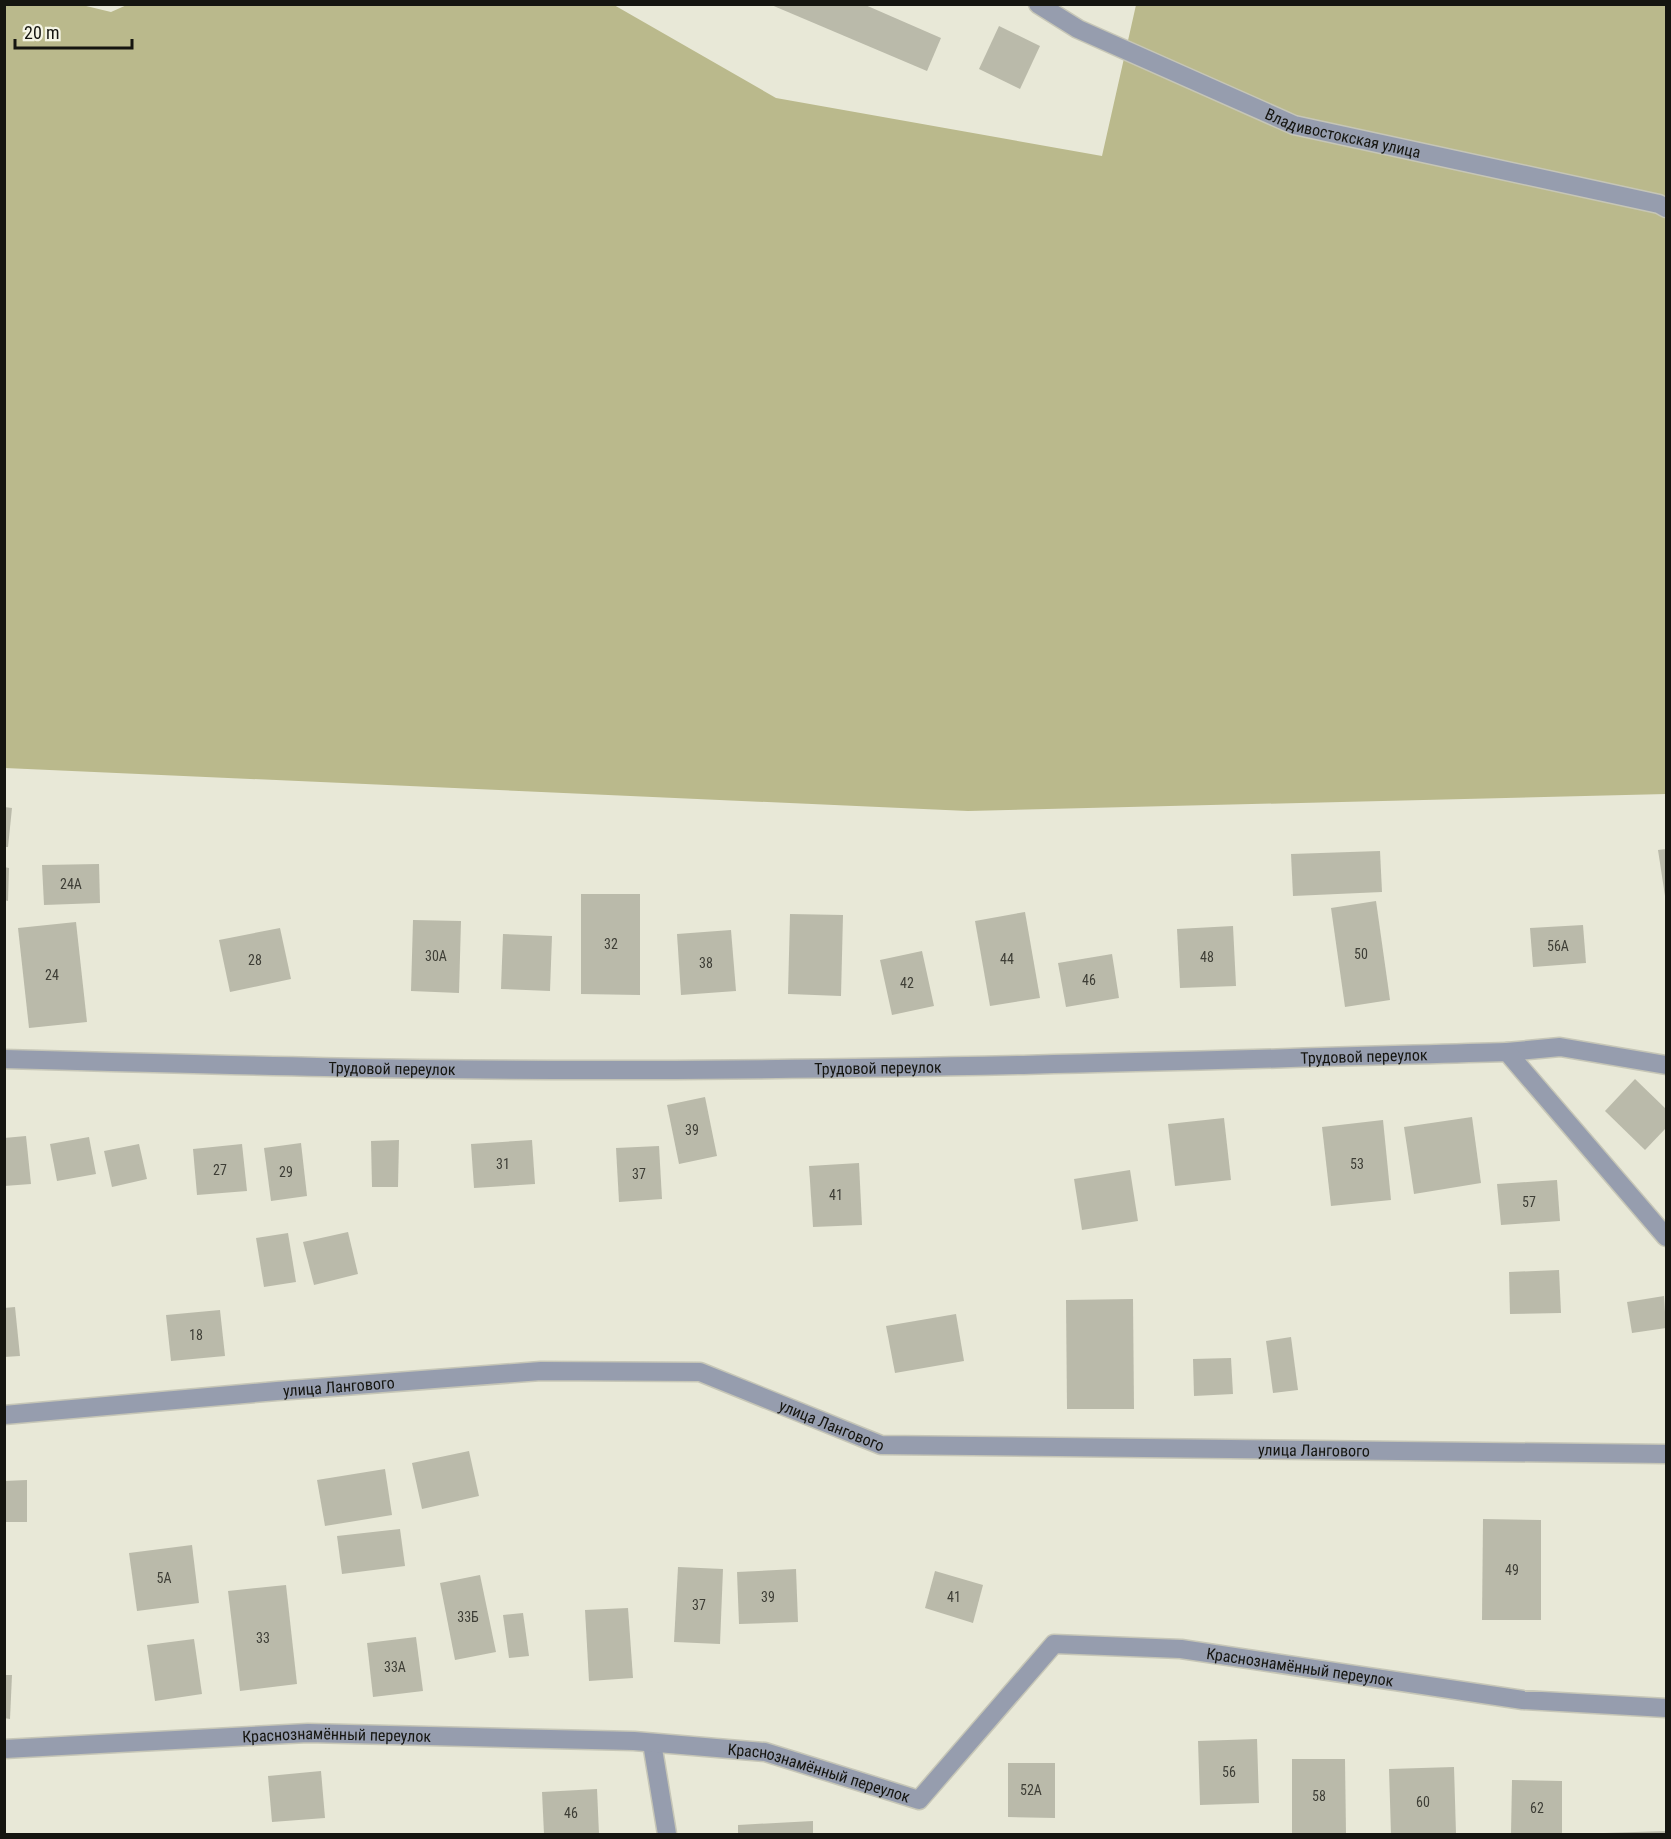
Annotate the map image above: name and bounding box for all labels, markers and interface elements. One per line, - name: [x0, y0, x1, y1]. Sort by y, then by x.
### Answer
- scale bar: [15, 12, 132, 50]
- text: 20 m: [24, 22, 59, 43]
- street label: Владивостокская улица: [1262, 104, 1422, 162]
- house number: 24А: [60, 876, 82, 892]
- house number: 32: [604, 936, 618, 952]
- house number: 56А: [1547, 938, 1569, 954]
- house number: 50: [1354, 946, 1368, 962]
- house number: 30А: [425, 948, 447, 964]
- house number: 48: [1200, 949, 1214, 965]
- house number: 44: [1000, 951, 1014, 967]
- house number: 28: [248, 952, 262, 968]
- house number: 38: [699, 955, 713, 971]
- house number: 24: [45, 967, 59, 983]
- house number: 46: [1082, 972, 1096, 988]
- house number: 42: [900, 975, 914, 991]
- street label: Трудовой переулок: [1300, 1045, 1428, 1068]
- street label: Трудовой переулок: [328, 1058, 456, 1079]
- street label: Трудовой переулок: [814, 1058, 942, 1079]
- house number: 39: [685, 1122, 699, 1138]
- house number: 31: [496, 1156, 510, 1172]
- house number: 53: [1350, 1156, 1364, 1172]
- house number: 27: [213, 1162, 227, 1178]
- house number: 29: [279, 1164, 293, 1180]
- house number: 37: [632, 1166, 646, 1182]
- house number: 41: [829, 1187, 843, 1203]
- house number: 57: [1522, 1194, 1536, 1210]
- house number: 18: [189, 1327, 203, 1343]
- street label: улица Лангового: [282, 1373, 395, 1401]
- street label: улица Лангового: [776, 1396, 887, 1455]
- street label: улица Лангового: [1258, 1440, 1370, 1461]
- house number: 49: [1505, 1562, 1519, 1578]
- house number: 5А: [157, 1570, 171, 1586]
- house number: 39: [761, 1589, 775, 1605]
- house number: 41: [947, 1589, 961, 1605]
- house number: 37: [692, 1597, 706, 1613]
- house number: 33Б: [457, 1609, 479, 1625]
- house number: 33: [256, 1630, 270, 1646]
- street label: Краснознамённый переулок: [1205, 1644, 1395, 1691]
- house number: 33А: [384, 1659, 406, 1675]
- street label: Краснознамённый переулок: [242, 1724, 432, 1746]
- street label: Краснознамённый переулок: [727, 1740, 913, 1807]
- house number: 56: [1222, 1764, 1236, 1780]
- house number: 52А: [1020, 1782, 1042, 1798]
- house number: 58: [1312, 1788, 1326, 1804]
- house number: 60: [1416, 1794, 1430, 1810]
- house number: 62: [1530, 1800, 1544, 1816]
- house number: 46: [564, 1805, 578, 1821]

